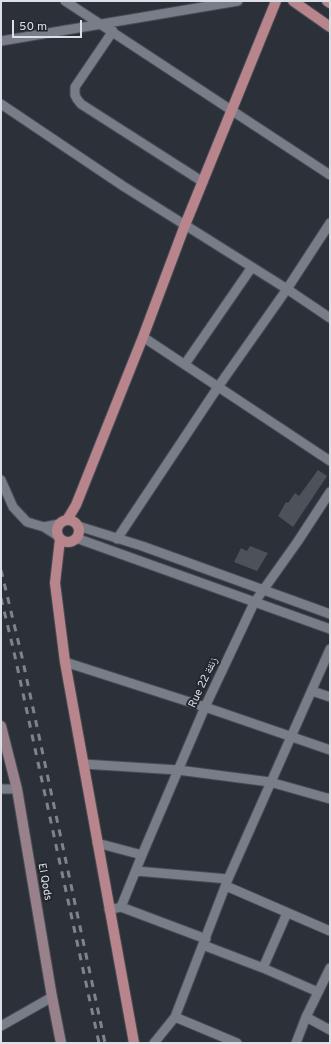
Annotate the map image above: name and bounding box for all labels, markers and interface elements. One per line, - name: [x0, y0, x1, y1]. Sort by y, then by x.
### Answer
- scale bar: [14, 12, 84, 38]
- text: 50 m: [19, 19, 47, 35]
- street label: Rue 22 زنقة: [187, 656, 221, 710]
- street label: El Qods: [34, 862, 54, 902]

